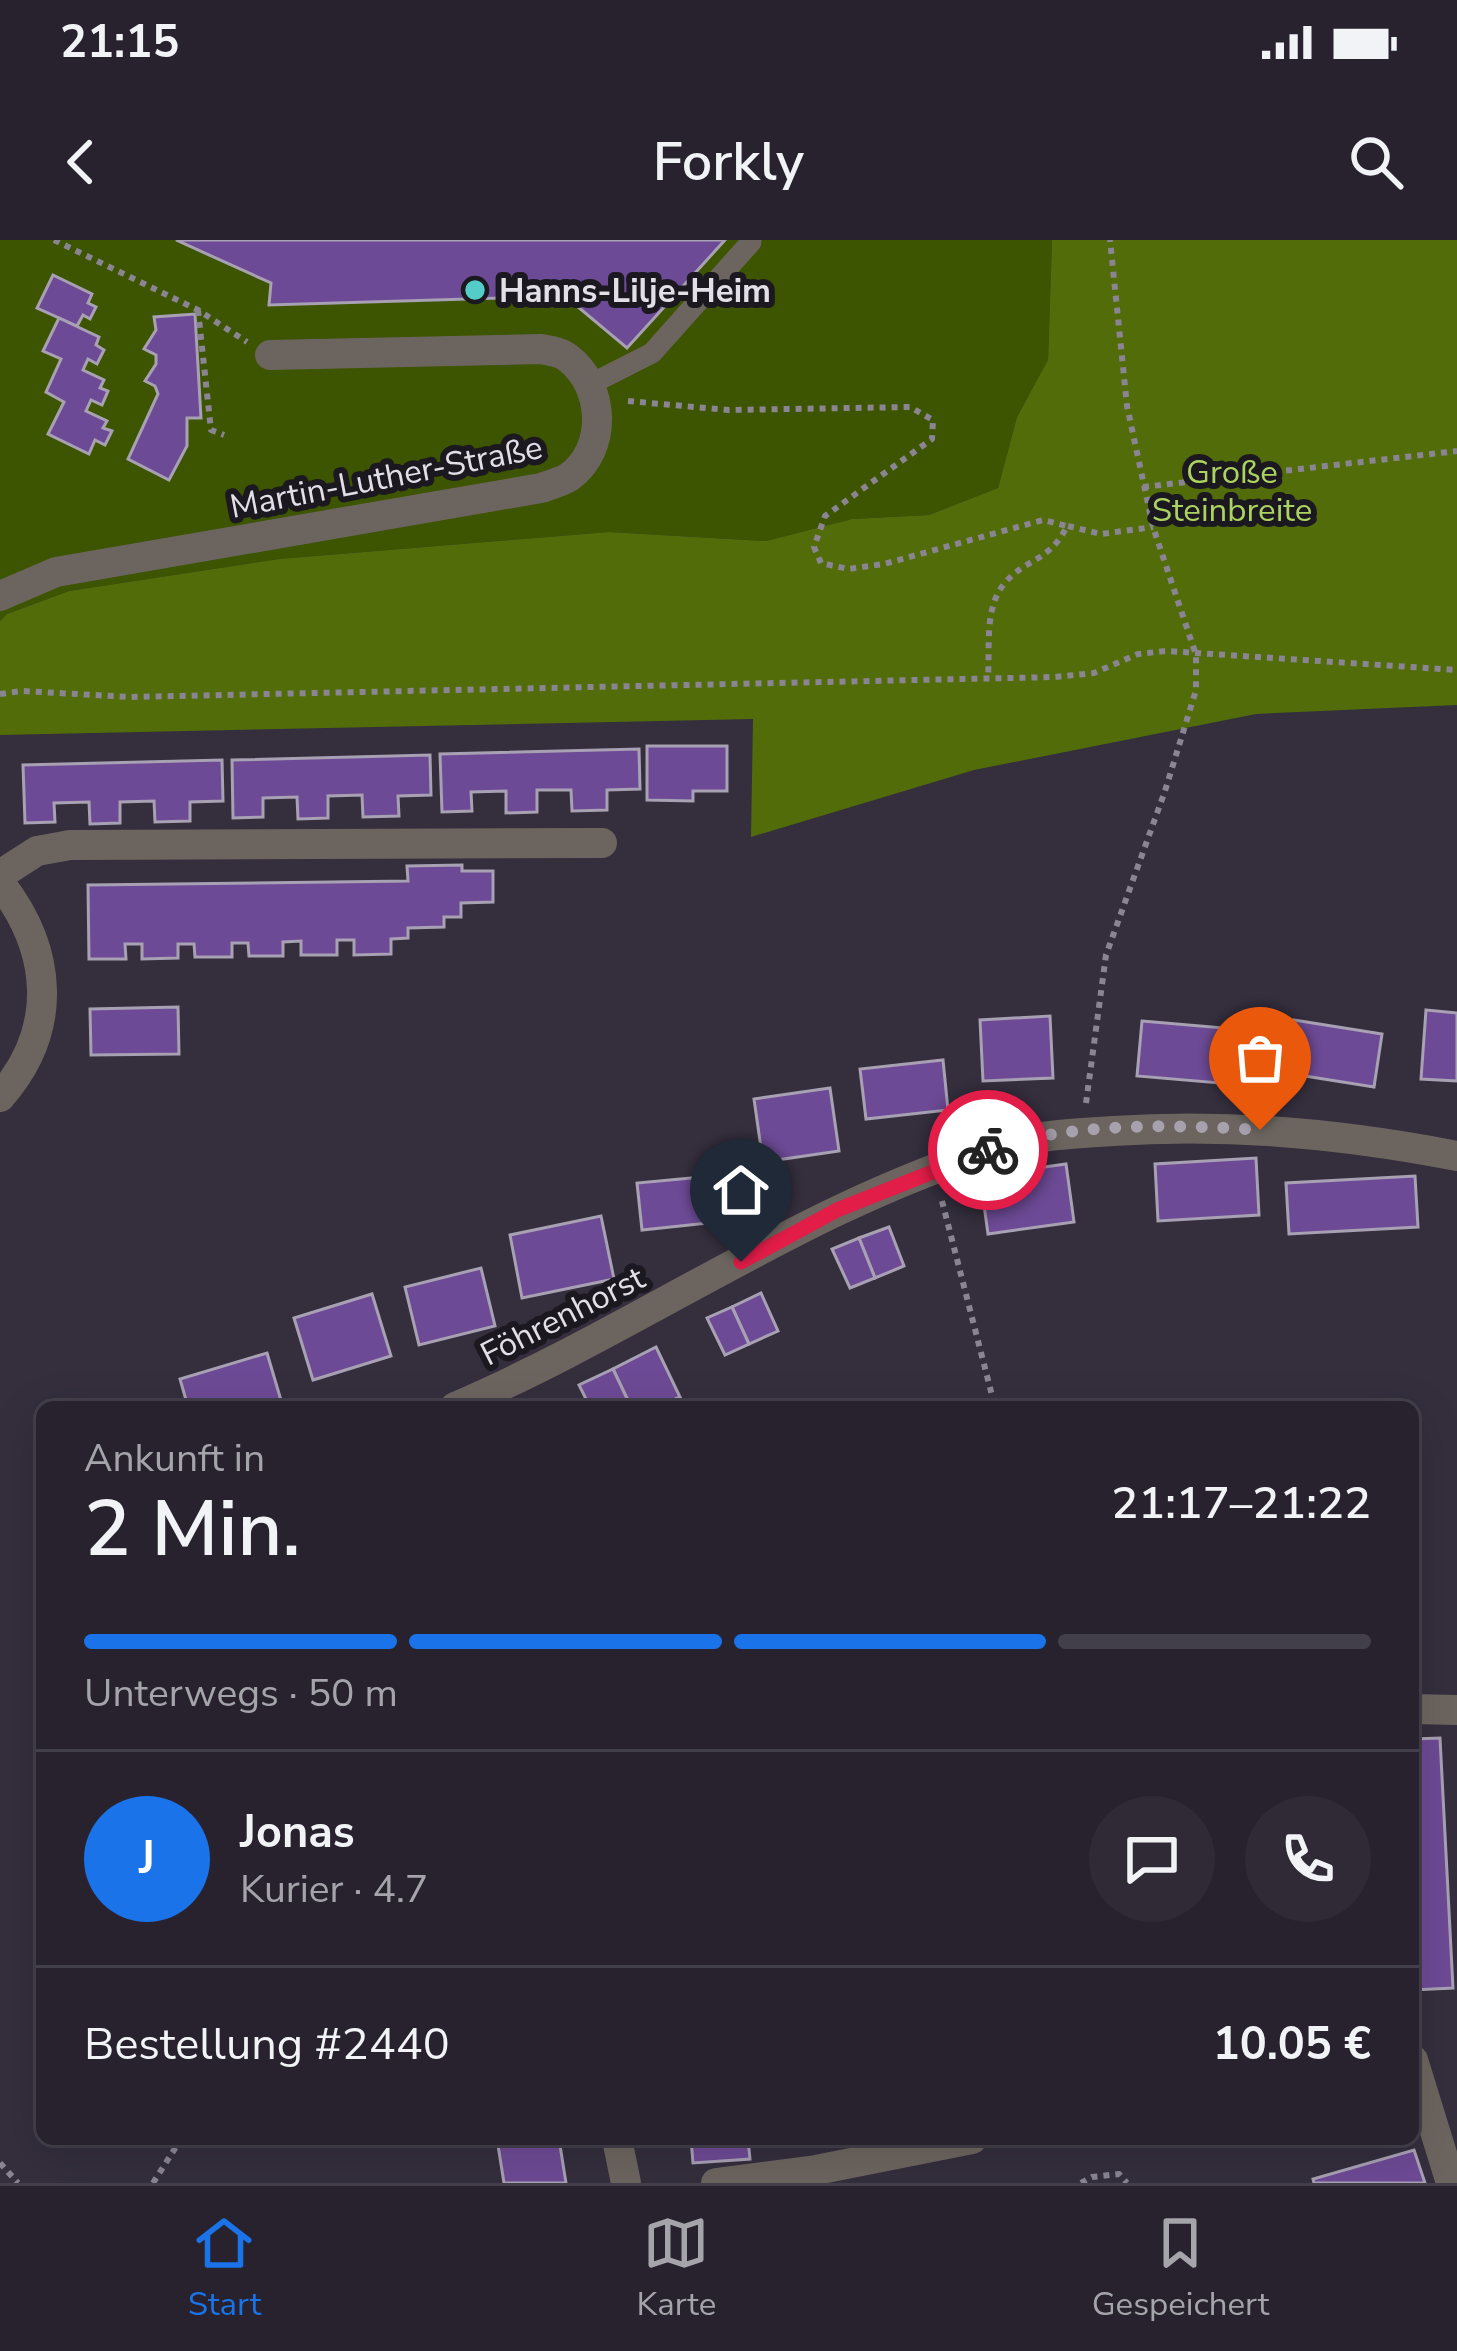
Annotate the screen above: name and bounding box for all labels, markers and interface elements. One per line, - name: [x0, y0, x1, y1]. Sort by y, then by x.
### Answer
- text: 21:15: [60, 12, 179, 73]
- text: Forkly: [653, 125, 804, 199]
- icon: back: [48, 129, 114, 195]
- icon: search: [1343, 129, 1409, 195]
- place label: Hanns-Lilje-Heim: [499, 269, 771, 314]
- marker: Hanns-Lilje-Heim: [462, 277, 488, 303]
- street label: Martin-Luther-Straße: [226, 425, 546, 530]
- park label: Große Steinbreite: [1152, 450, 1312, 533]
- pin: [1209, 1007, 1311, 1130]
- icon: bag: [1227, 1025, 1293, 1091]
- courier: [928, 1090, 1048, 1210]
- icon: bike: [955, 1117, 1021, 1183]
- pin: [690, 1139, 792, 1262]
- icon: home: [708, 1157, 774, 1223]
- street label: Föhrenhorst: [473, 1256, 653, 1377]
- text: Ankunft in: [84, 1432, 265, 1485]
- text: 21:17–21:22: [1111, 1473, 1371, 1534]
- text: 2 Min.: [84, 1476, 301, 1583]
- text: Unterwegs · 50 m: [84, 1667, 398, 1720]
- button: chat: [1089, 1796, 1215, 1922]
- button: phone: [1245, 1796, 1371, 1922]
- text: Jonas: [240, 1802, 355, 1863]
- text: J: [139, 1828, 155, 1889]
- text: Kurier · 4.7: [240, 1863, 428, 1916]
- text: Bestellung #2440: [84, 2014, 450, 2075]
- text: 10.05 €: [1213, 2014, 1371, 2075]
- tab: Start: [188, 2210, 261, 2327]
- tab: Karte: [637, 2210, 716, 2327]
- tab: Gespeichert: [1092, 2210, 1269, 2327]

